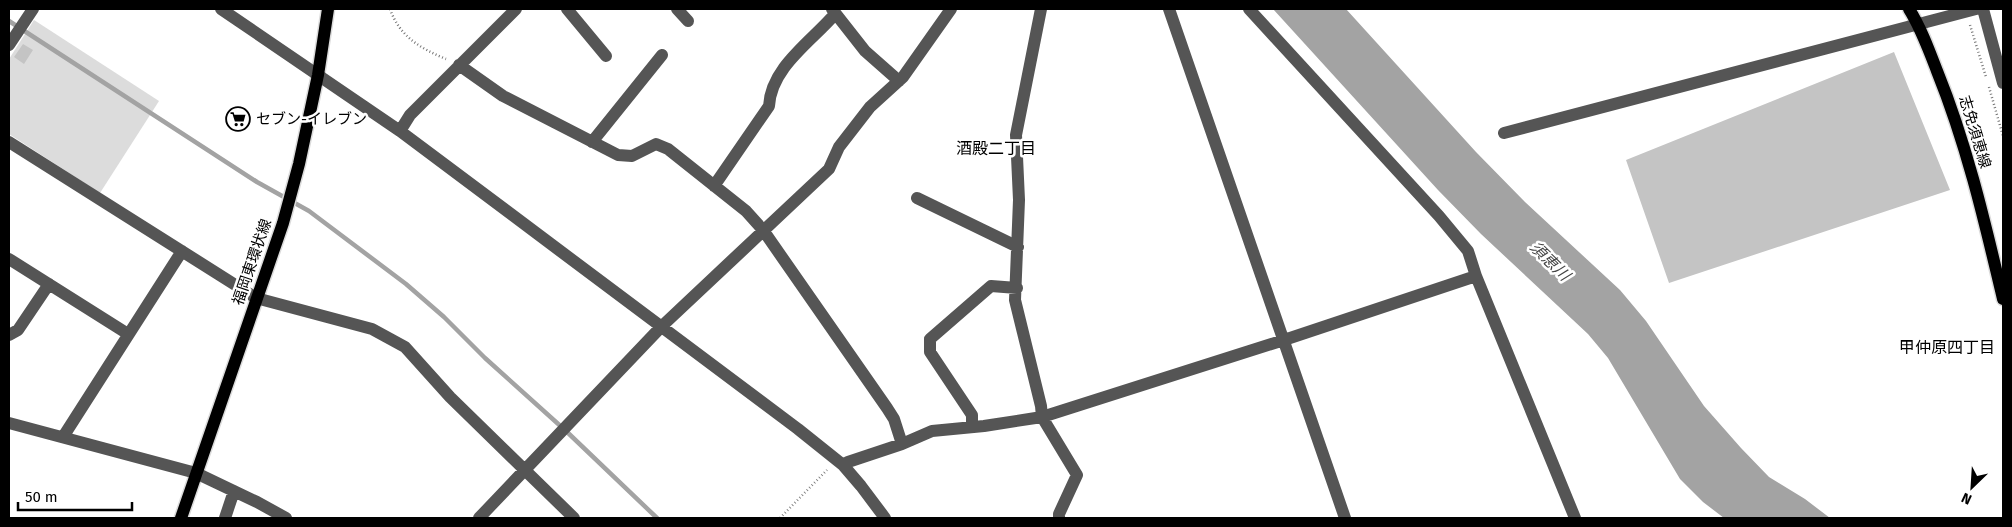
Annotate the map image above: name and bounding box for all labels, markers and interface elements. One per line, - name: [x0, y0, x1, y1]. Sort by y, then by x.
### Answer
- street label: 志免須恵線: [1955, 93, 1995, 171]
- supermarket icon: セブン-イレブン: [225, 106, 251, 132]
- place label: セブン-イレブン: [256, 110, 367, 128]
- district label: 酒殿二丁目: [956, 139, 1036, 158]
- street label: 福岡東環状線: [229, 217, 275, 307]
- water label: 須恵川: [1526, 237, 1575, 286]
- district label: 甲仲原四丁目: [1899, 338, 1995, 357]
- north arrow: [1947, 462, 1997, 512]
- scale bar: [18, 480, 131, 512]
- text: 50 m: [25, 488, 58, 506]
- text: N: [1959, 489, 1975, 508]

